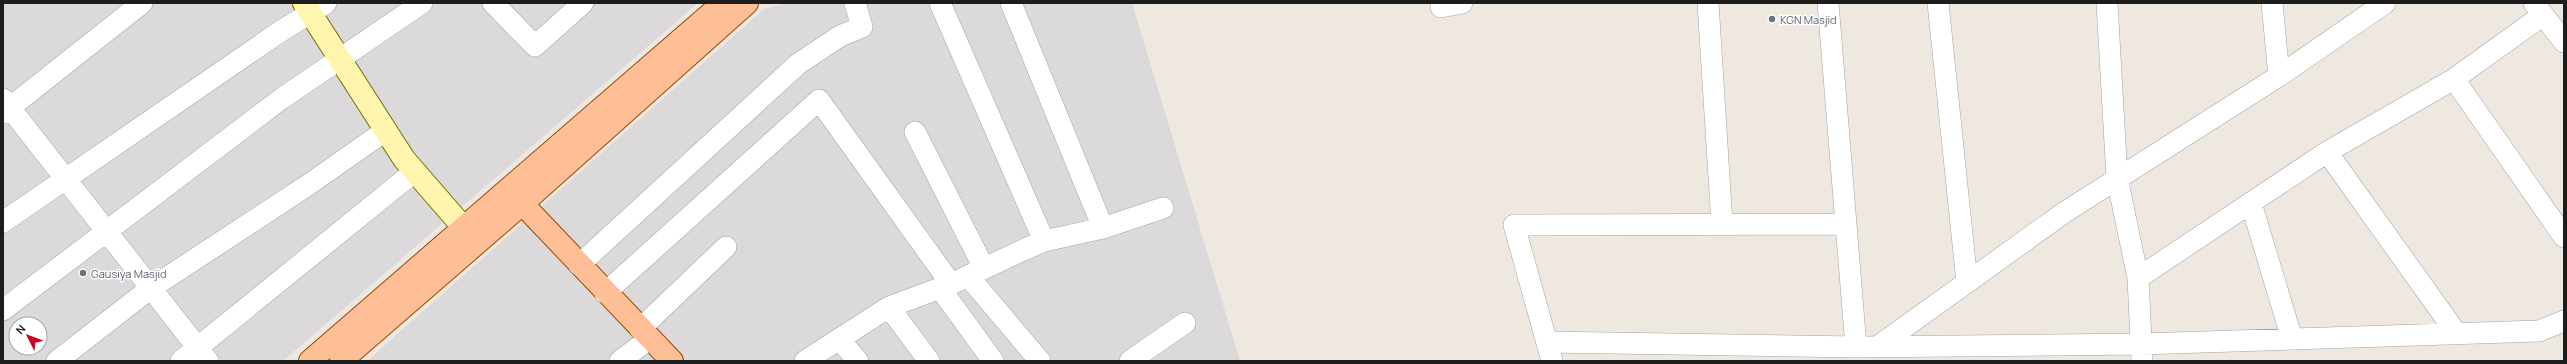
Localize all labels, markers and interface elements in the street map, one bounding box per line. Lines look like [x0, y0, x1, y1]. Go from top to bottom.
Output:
place label: KGN Masjid [1780, 12, 1837, 27]
marker: KGN Masjid [1767, 14, 1777, 24]
place label: Gausiya Masjid [91, 266, 167, 281]
marker: Gausiya Masjid [78, 268, 88, 278]
north arrow [8, 316, 48, 356]
text: N [12, 321, 28, 337]

